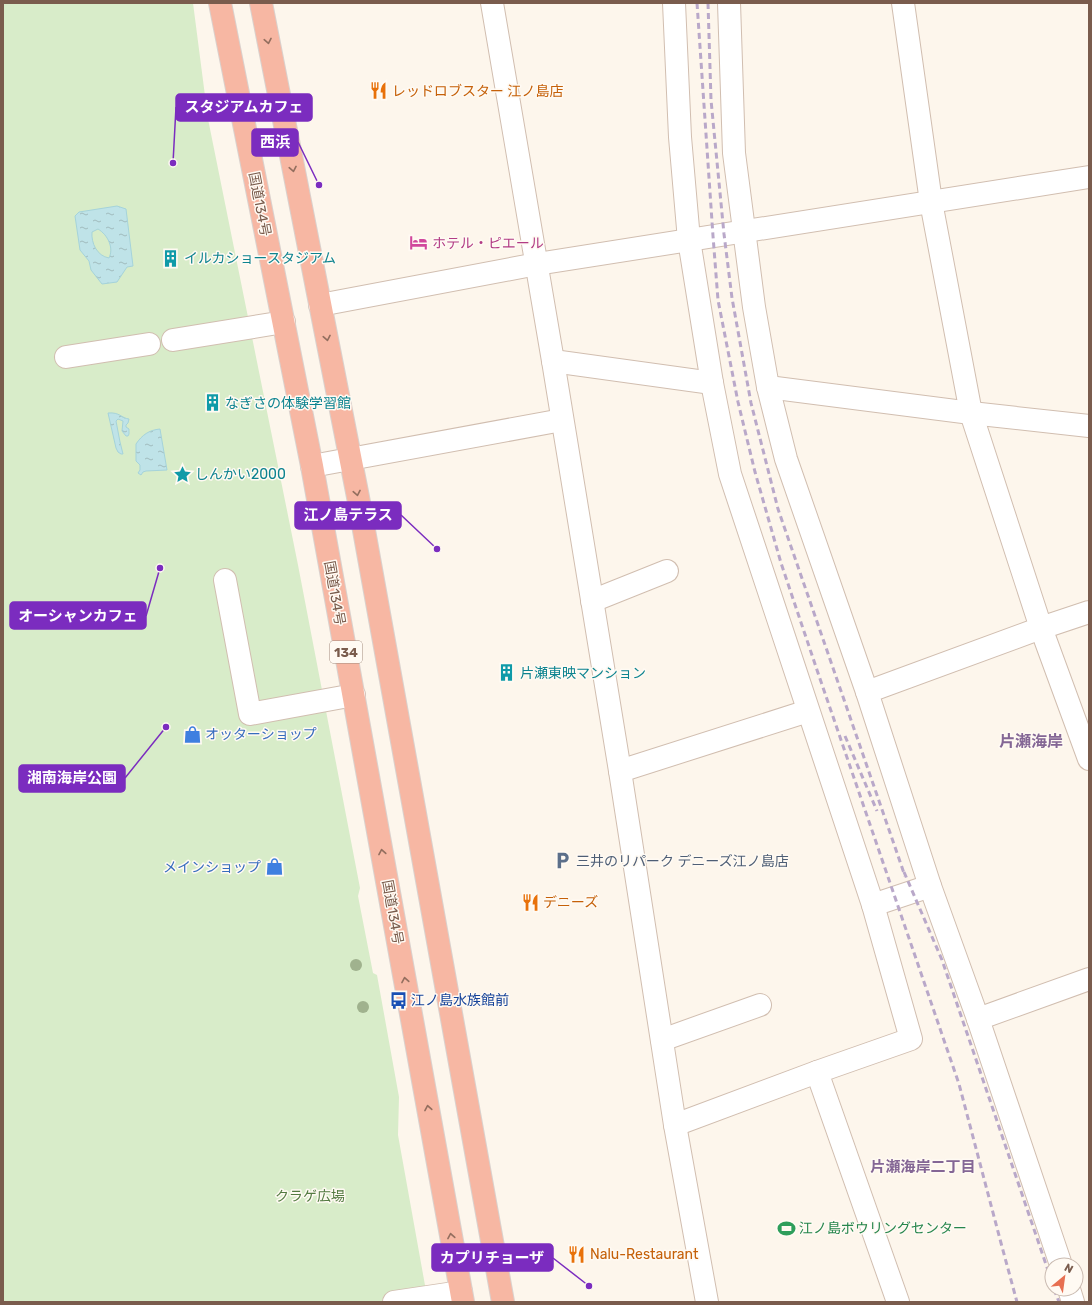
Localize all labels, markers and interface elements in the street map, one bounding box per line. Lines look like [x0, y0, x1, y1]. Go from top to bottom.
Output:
one-way arrow [264, 38, 272, 44]
restaurant icon: レッドロブスター 江ノ島店 [369, 81, 389, 101]
place label: レッドロブスター 江ノ島店 [392, 83, 563, 100]
callout: スタジアムカフェ [176, 94, 312, 121]
text: スタジアムカフェ [185, 98, 303, 116]
callout: 西浜 [252, 129, 298, 156]
text: 西浜 [260, 133, 291, 151]
one-way arrow [289, 166, 297, 172]
street label: 国道134号 [245, 171, 274, 238]
hotel icon: ホテル・ピエール [409, 233, 429, 253]
place label: ホテル・ピエール [432, 235, 544, 252]
building icon: イルカショースタジアム [161, 248, 181, 268]
place label: イルカショースタジアム [184, 250, 336, 267]
one-way arrow [322, 334, 330, 341]
building icon: なぎさの体験学習館 [202, 393, 222, 413]
place label: なぎさの体験学習館 [225, 395, 351, 412]
place icon: しんかい2000 [172, 464, 192, 484]
place label: しんかい2000 [195, 466, 286, 483]
one-way arrow [352, 490, 361, 496]
callout: 江ノ島テラス [295, 502, 401, 529]
text: 江ノ島テラス [303, 506, 393, 524]
street label: 国道134号 [320, 560, 349, 627]
callout: オーシャンカフェ [10, 602, 146, 629]
text: オーシャンカフェ [18, 607, 138, 625]
road number: 134 [330, 641, 362, 663]
building icon: 片瀬東映マンション [497, 663, 517, 683]
place label: 片瀬東映マンション [520, 665, 646, 682]
shop icon: オッターショップ [182, 724, 202, 744]
place label: オッターショップ [205, 726, 317, 743]
district label: 片瀬海岸 [999, 732, 1063, 751]
callout: 湘南海岸公園 [19, 765, 125, 792]
text: 湘南海岸公園 [27, 769, 117, 787]
one-way arrow [378, 849, 387, 855]
parking icon: 三井のリパーク デニーズ江ノ島店 [553, 851, 573, 871]
place label: 三井のリパーク デニーズ江ノ島店 [576, 853, 789, 870]
shop icon: メインショップ [264, 857, 284, 877]
place label: メインショップ [163, 859, 261, 876]
street label: 国道134号 [378, 879, 407, 946]
restaurant icon: デニーズ [520, 892, 540, 912]
place label: デニーズ [543, 894, 598, 911]
one-way arrow [401, 977, 410, 983]
bus stop icon: 江ノ島水族館前 [388, 990, 408, 1010]
place label: 江ノ島水族館前 [411, 992, 509, 1009]
one-way arrow [424, 1105, 433, 1111]
district label: 片瀬海岸二丁目 [870, 1158, 976, 1176]
park label: クラゲ広場 [275, 1188, 345, 1205]
sports icon: 江ノ島ボウリングセンター [776, 1218, 796, 1238]
place label: 江ノ島ボウリングセンター [799, 1220, 967, 1237]
one-way arrow [447, 1233, 456, 1239]
callout: カプリチョーザ [432, 1244, 553, 1271]
restaurant icon: Nalu-Restaurant [567, 1244, 587, 1264]
place label: Nalu-Restaurant [590, 1246, 699, 1263]
text: カプリチョーザ [440, 1249, 544, 1267]
north arrow [1044, 1257, 1084, 1297]
text: N [1062, 1261, 1075, 1276]

